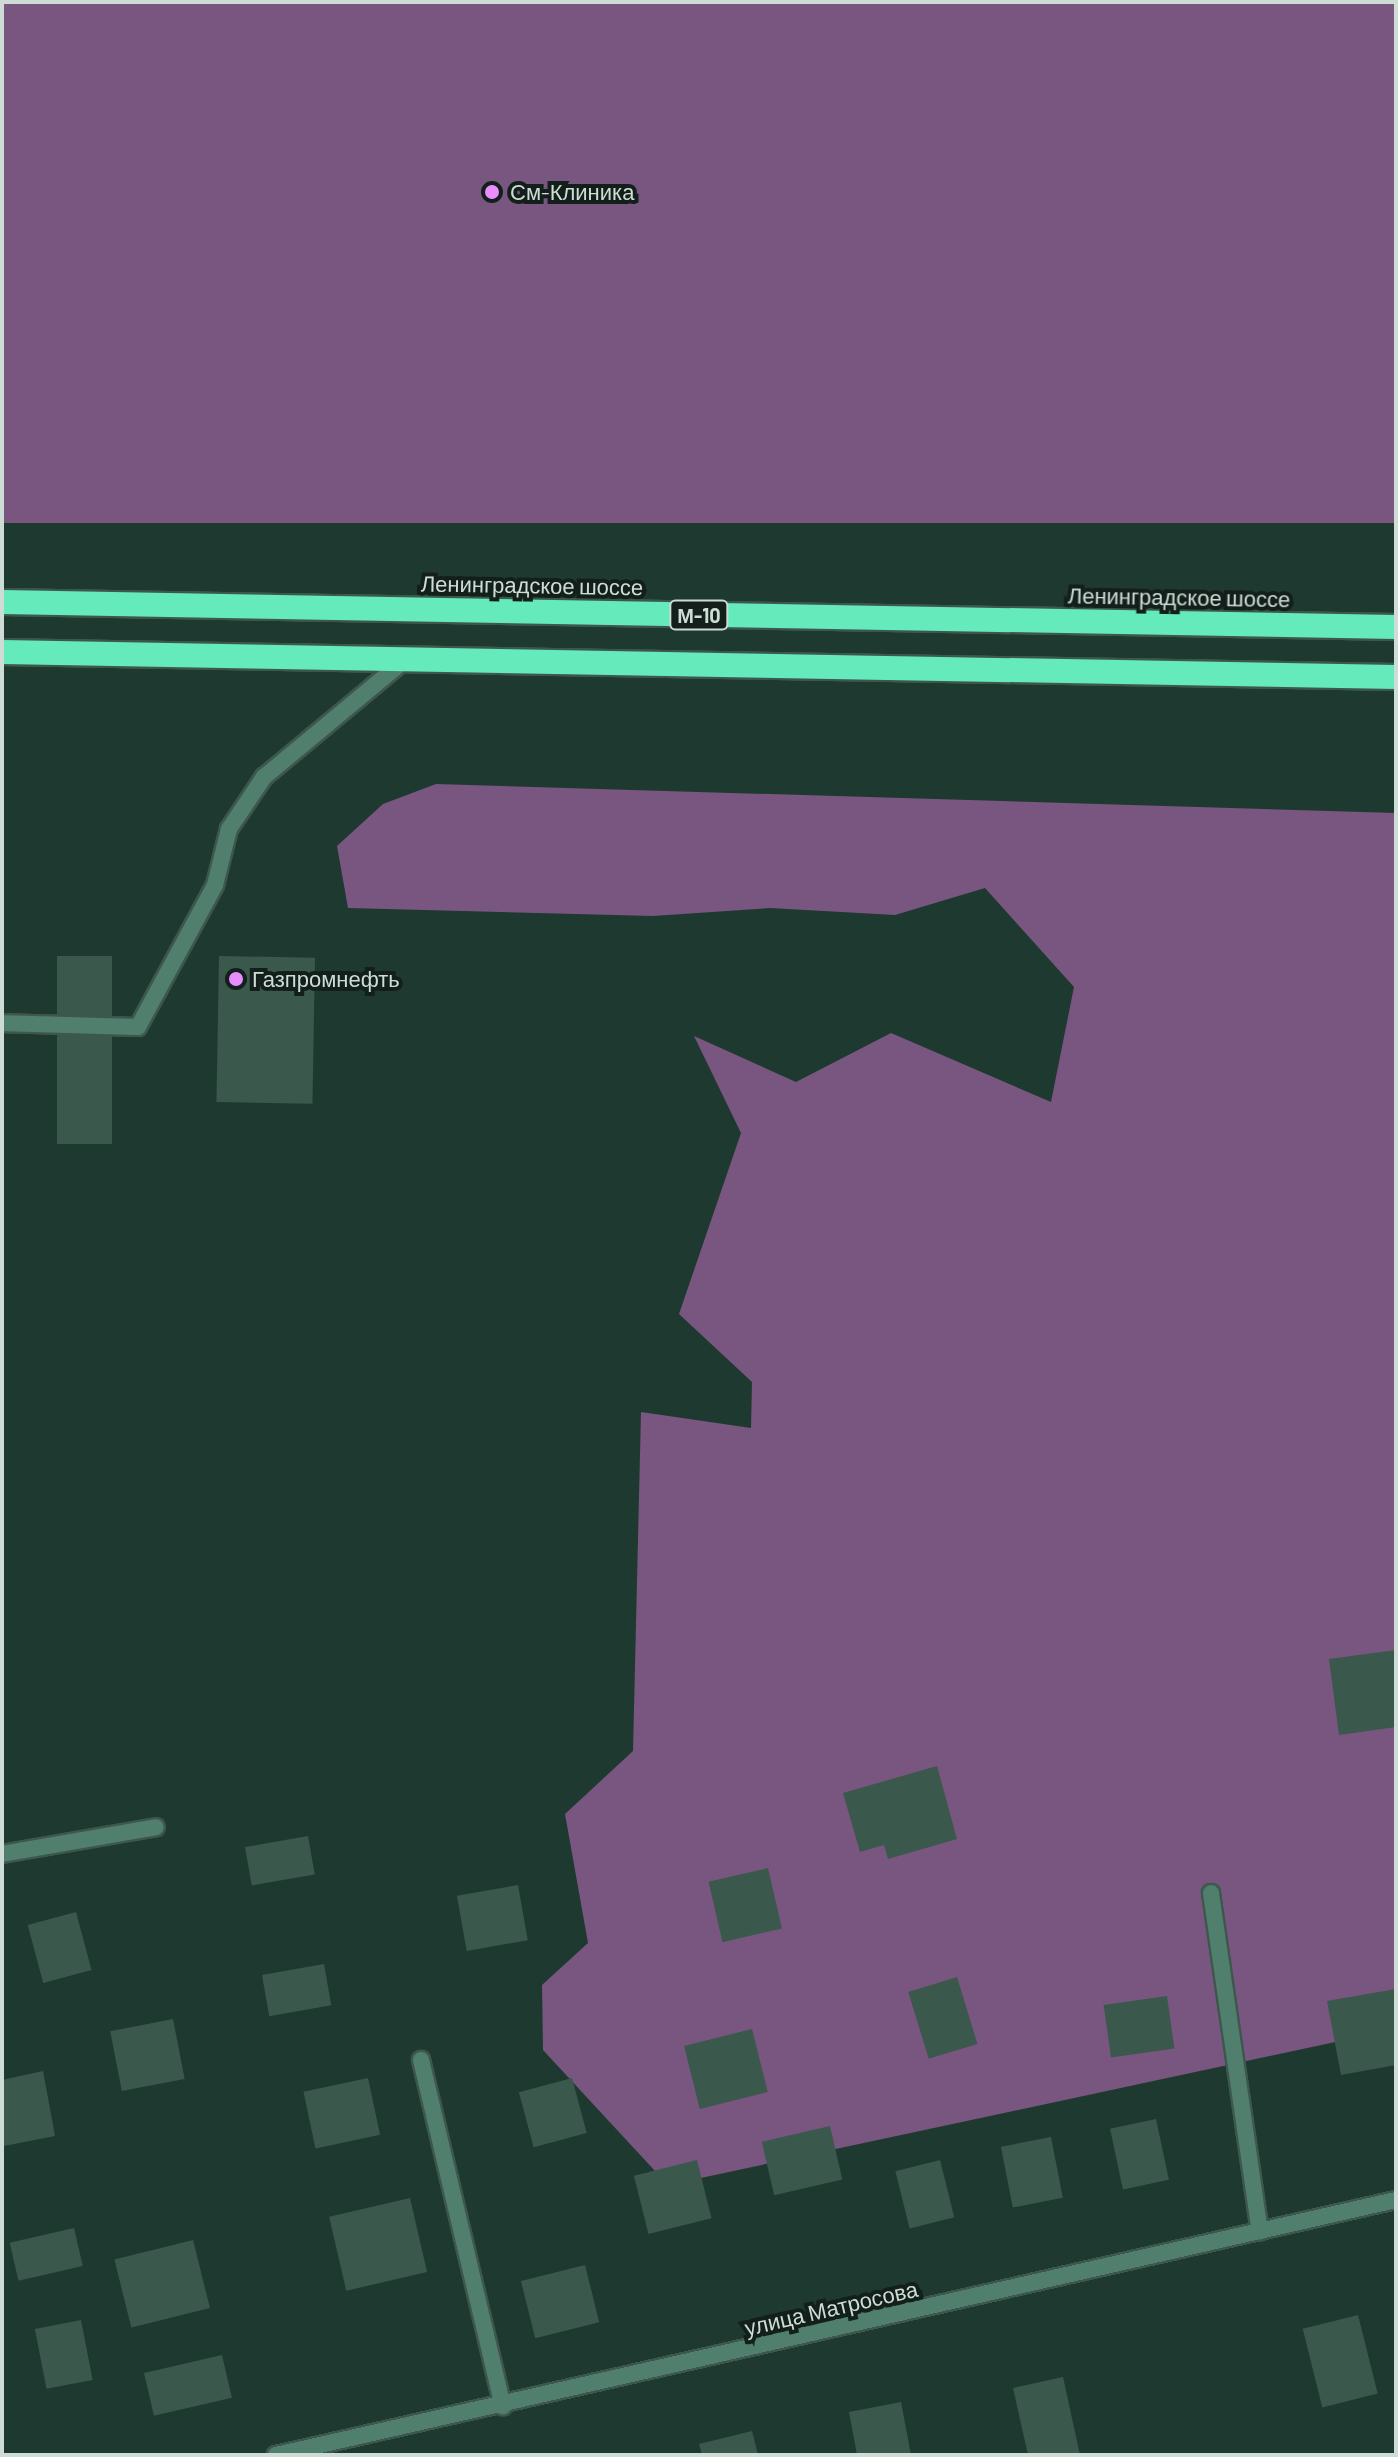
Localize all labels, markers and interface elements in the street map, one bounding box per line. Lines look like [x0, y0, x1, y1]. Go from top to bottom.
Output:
place label: См-Клиника [510, 179, 634, 205]
marker: См-Клиника [481, 181, 503, 203]
street label: Ленинградское шоссе [421, 570, 643, 600]
street label: Ленинградское шоссе [1068, 582, 1290, 612]
road number: М-10 [669, 599, 729, 631]
place label: Газпромнефть [252, 966, 400, 992]
marker: Газпромнефть [227, 970, 245, 988]
street label: улица Матросова [742, 2275, 920, 2341]

